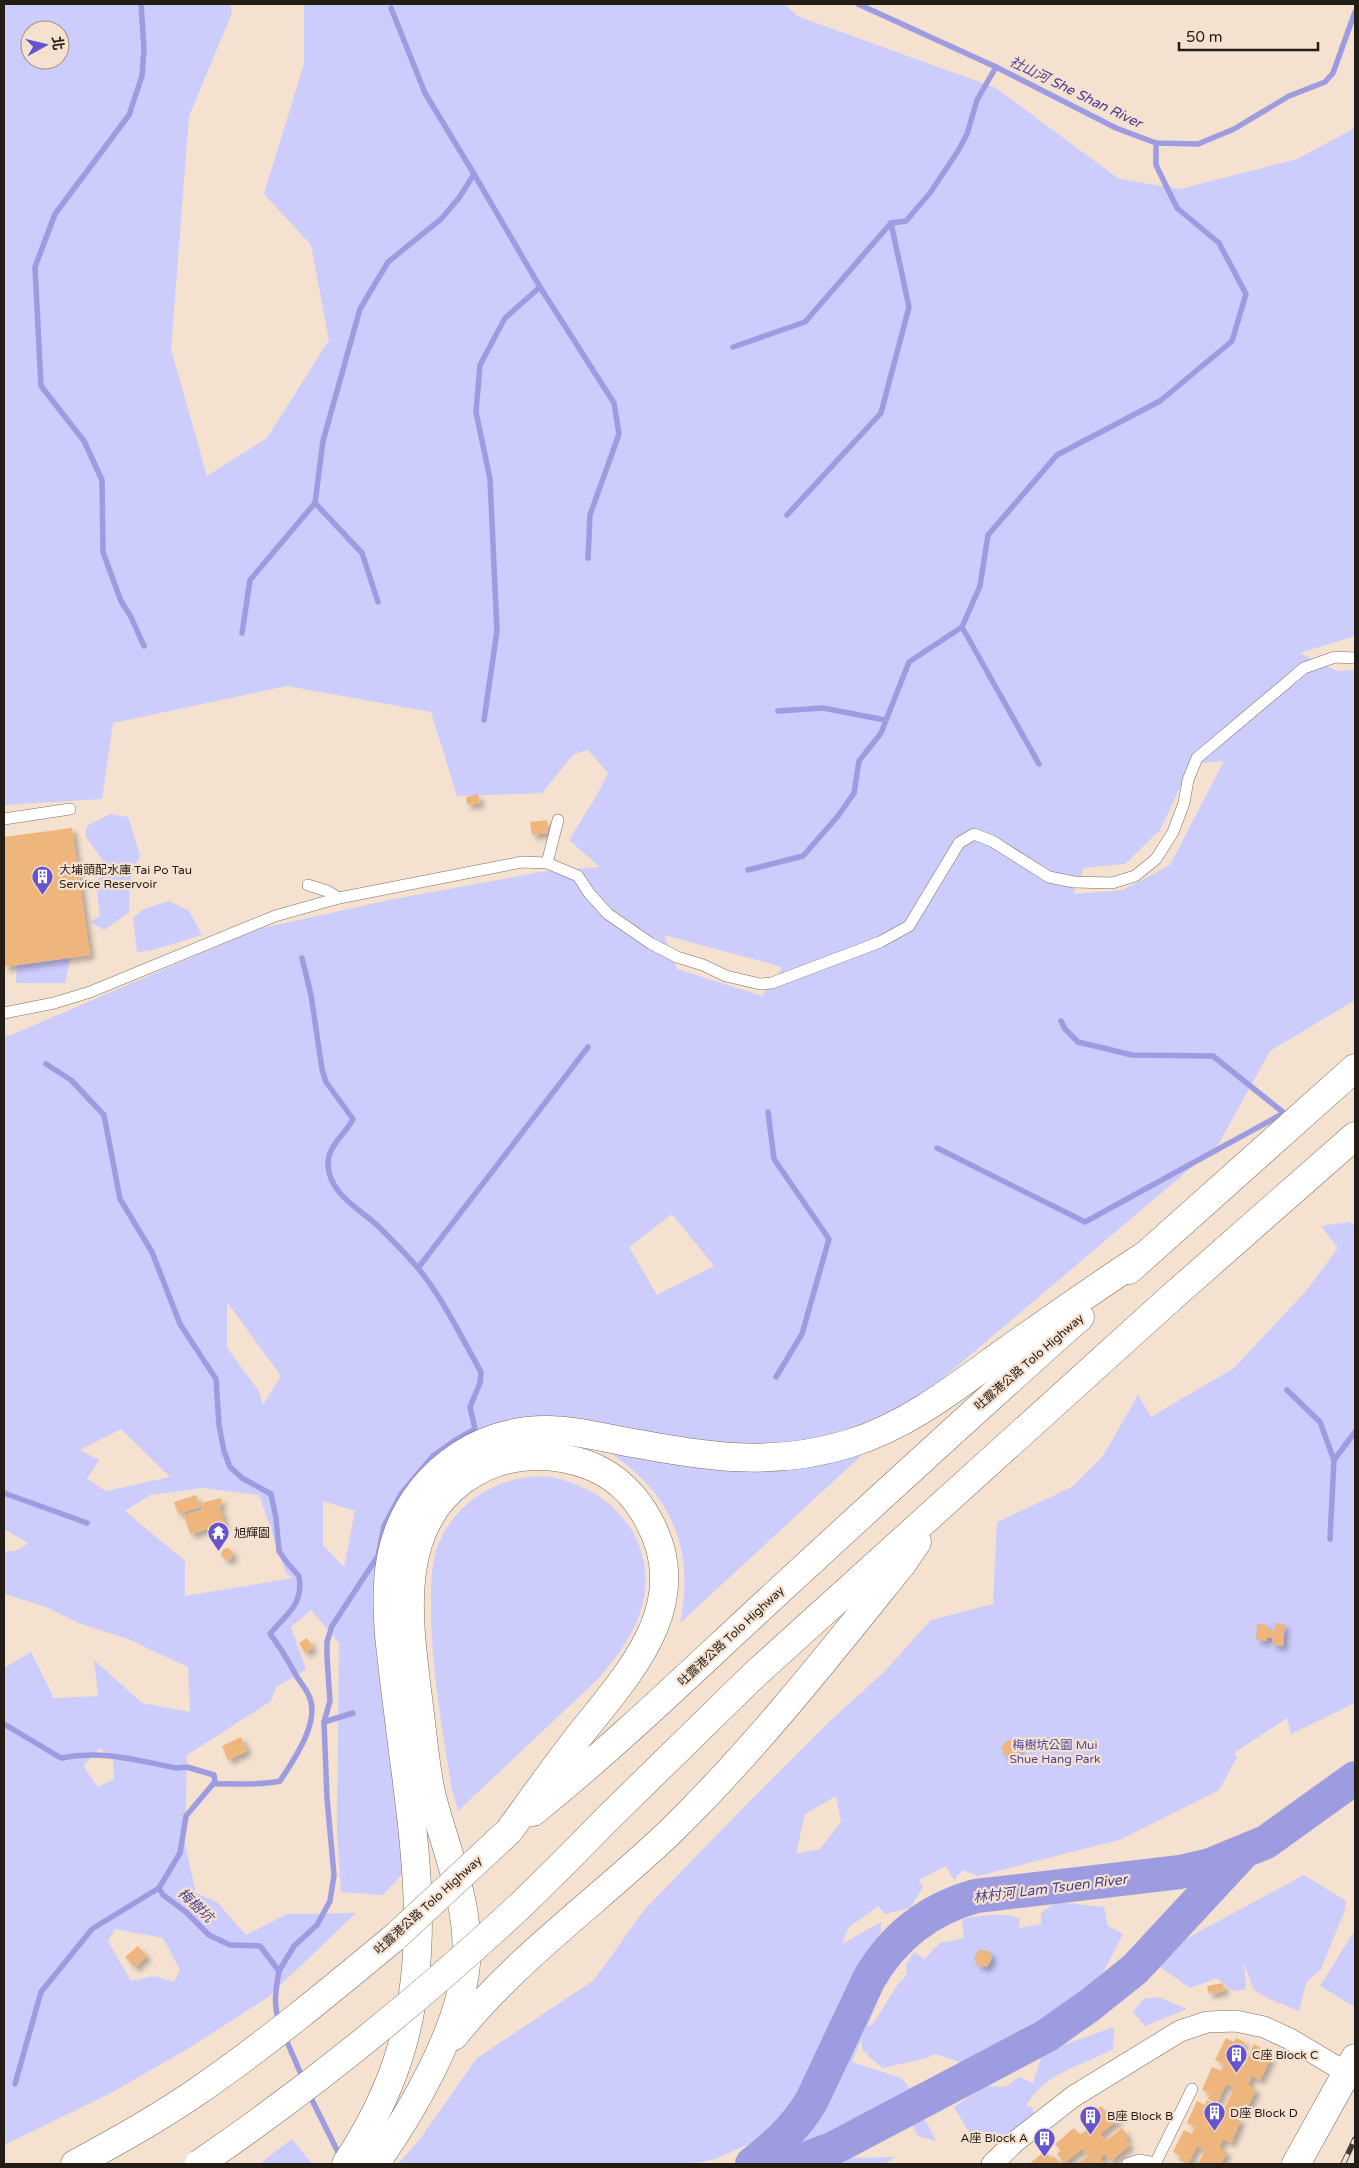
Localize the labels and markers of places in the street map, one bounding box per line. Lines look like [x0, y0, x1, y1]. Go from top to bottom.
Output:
place label: 大埔頭配水庫 Tai Po Tau Service Reservoir [59, 863, 192, 891]
building icon: 大埔頭配水庫 Tai Po Tau Service Reservoir [31, 865, 55, 896]
temple icon: 旭輝園 [206, 1521, 230, 1552]
place label: 旭輝園 [234, 1526, 270, 1540]
building icon: C座 Block C [1224, 2043, 1248, 2074]
place label: C座 Block C [1252, 2048, 1318, 2062]
building icon: D座 Block D [1202, 2101, 1226, 2132]
building icon: B座 Block B [1079, 2104, 1103, 2135]
place label: D座 Block D [1230, 2106, 1298, 2120]
place label: B座 Block B [1107, 2109, 1173, 2123]
building icon: A座 Block A [1032, 2126, 1056, 2157]
place label: A座 Block A [960, 2131, 1028, 2145]

